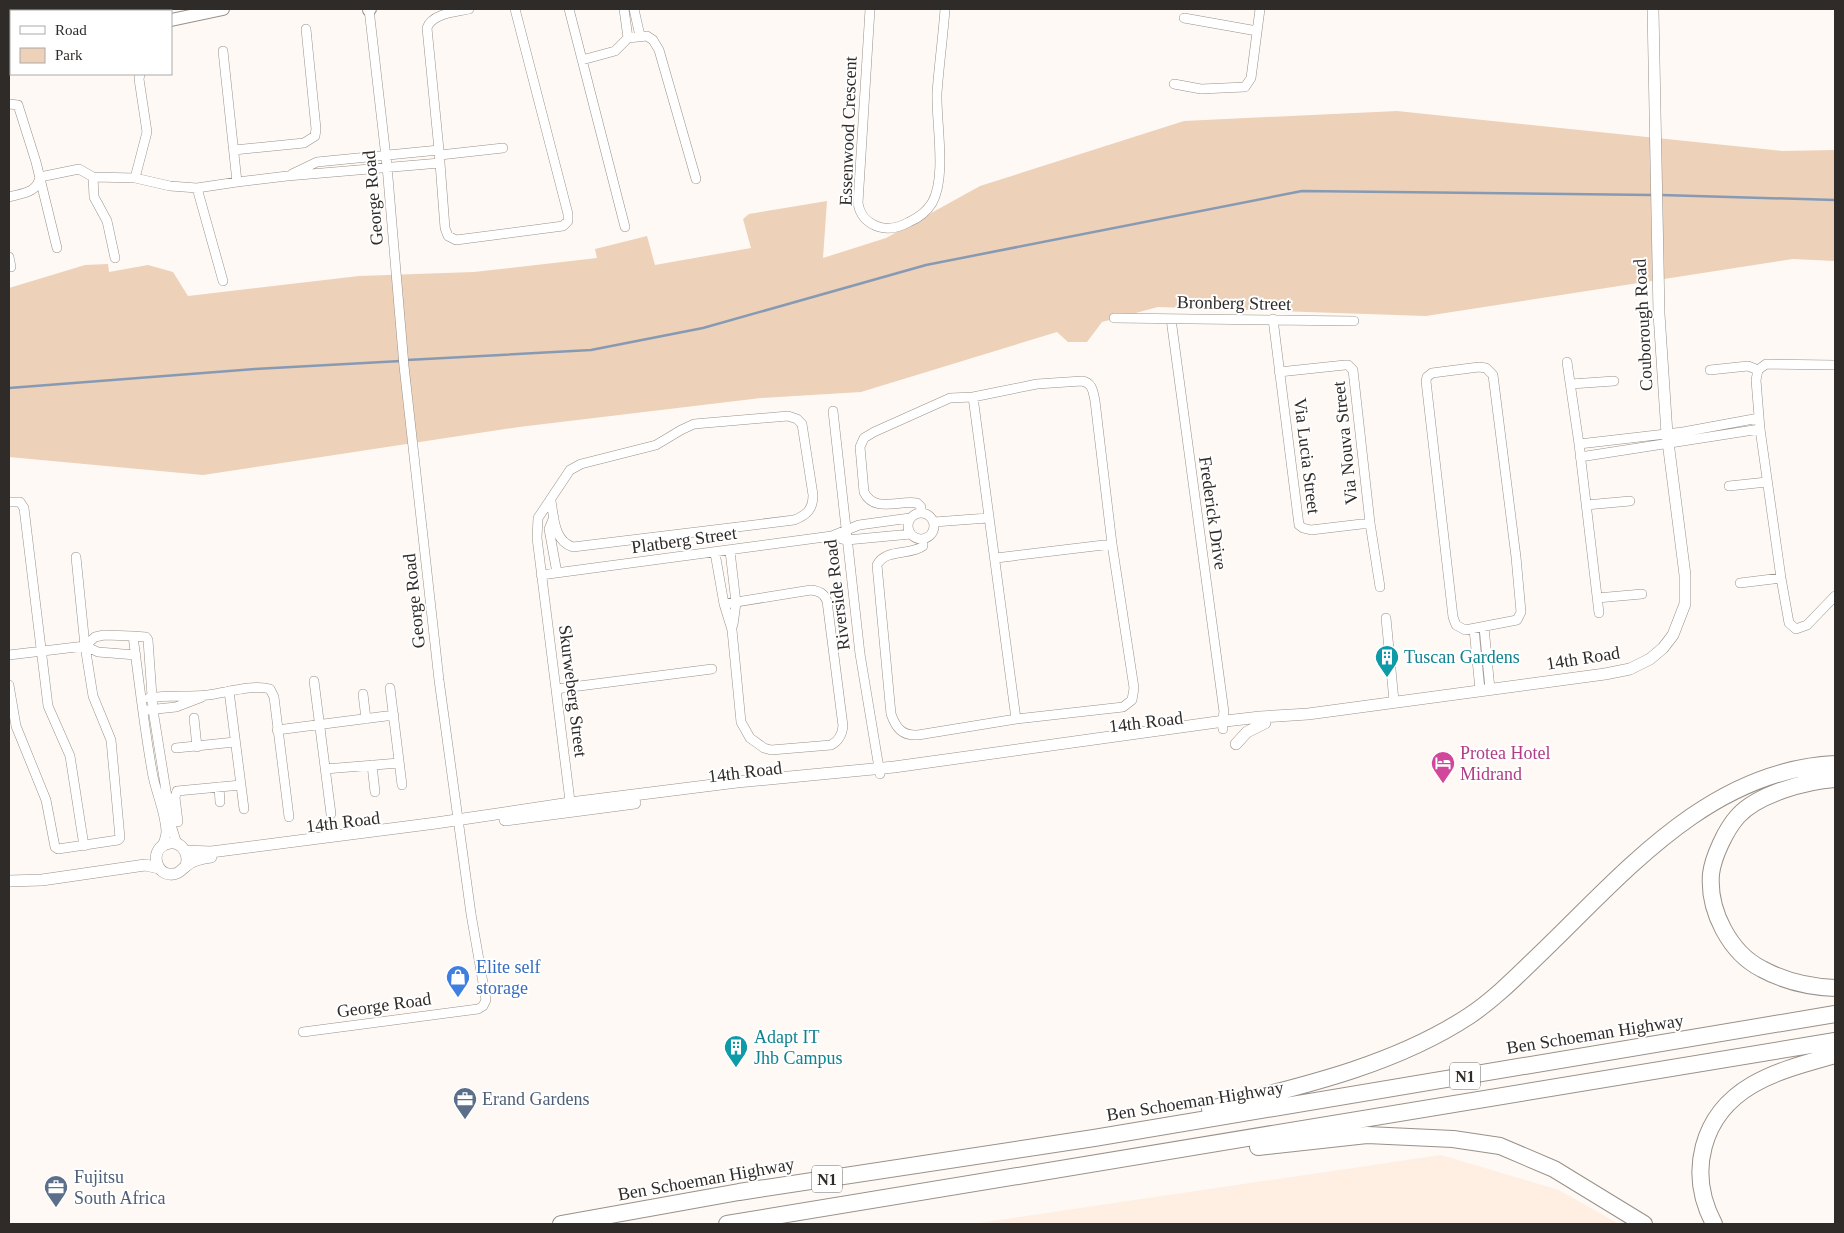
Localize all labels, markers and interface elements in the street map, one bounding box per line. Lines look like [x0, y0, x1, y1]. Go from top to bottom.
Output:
legend [10, 10, 172, 75]
text: Road [55, 22, 87, 38]
text: Park [55, 47, 83, 63]
street label: Essenwood Crescent [835, 56, 861, 206]
street label: George Road [359, 150, 387, 246]
street label: Couborough Road [1630, 258, 1656, 392]
street label: Bronberg Street [1177, 292, 1291, 314]
street label: Via Nouva Street [1329, 380, 1361, 506]
street label: Via Lucia Street [1290, 397, 1324, 515]
street label: Frederick Drive [1195, 455, 1231, 571]
street label: Platberg Street [630, 523, 738, 557]
street label: Riverside Road [820, 538, 854, 652]
street label: George Road [399, 553, 429, 649]
street label: Skurweberg Street [555, 624, 591, 758]
street label: 14th Road [1545, 642, 1621, 674]
building icon: Tuscan Gardens [1374, 644, 1400, 678]
place label: Tuscan Gardens [1404, 647, 1520, 667]
street label: 14th Road [1108, 708, 1184, 736]
place label: Protea Hotel Midrand [1460, 743, 1550, 784]
hotel icon: Protea Hotel Midrand [1430, 750, 1456, 784]
street label: 14th Road [707, 758, 783, 786]
street label: 14th Road [305, 808, 381, 836]
place label: Elite self storage [476, 957, 540, 998]
shop icon: Elite self storage [445, 964, 471, 998]
street label: George Road [335, 988, 433, 1022]
street label: Ben Schoeman Highway [1505, 1010, 1685, 1058]
place label: Adapt IT Jhb Campus [754, 1027, 843, 1068]
building icon: Adapt IT Jhb Campus [723, 1034, 749, 1068]
road number: N1 [1450, 1062, 1480, 1090]
street label: Ben Schoeman Highway [1105, 1077, 1285, 1125]
office icon: Erand Gardens [452, 1086, 478, 1120]
place label: Erand Gardens [482, 1089, 589, 1109]
street label: Ben Schoeman Highway [616, 1154, 796, 1204]
road number: N1 [812, 1166, 842, 1192]
place label: Fujitsu South Africa [74, 1167, 166, 1208]
office icon: Fujitsu South Africa [43, 1174, 69, 1208]

